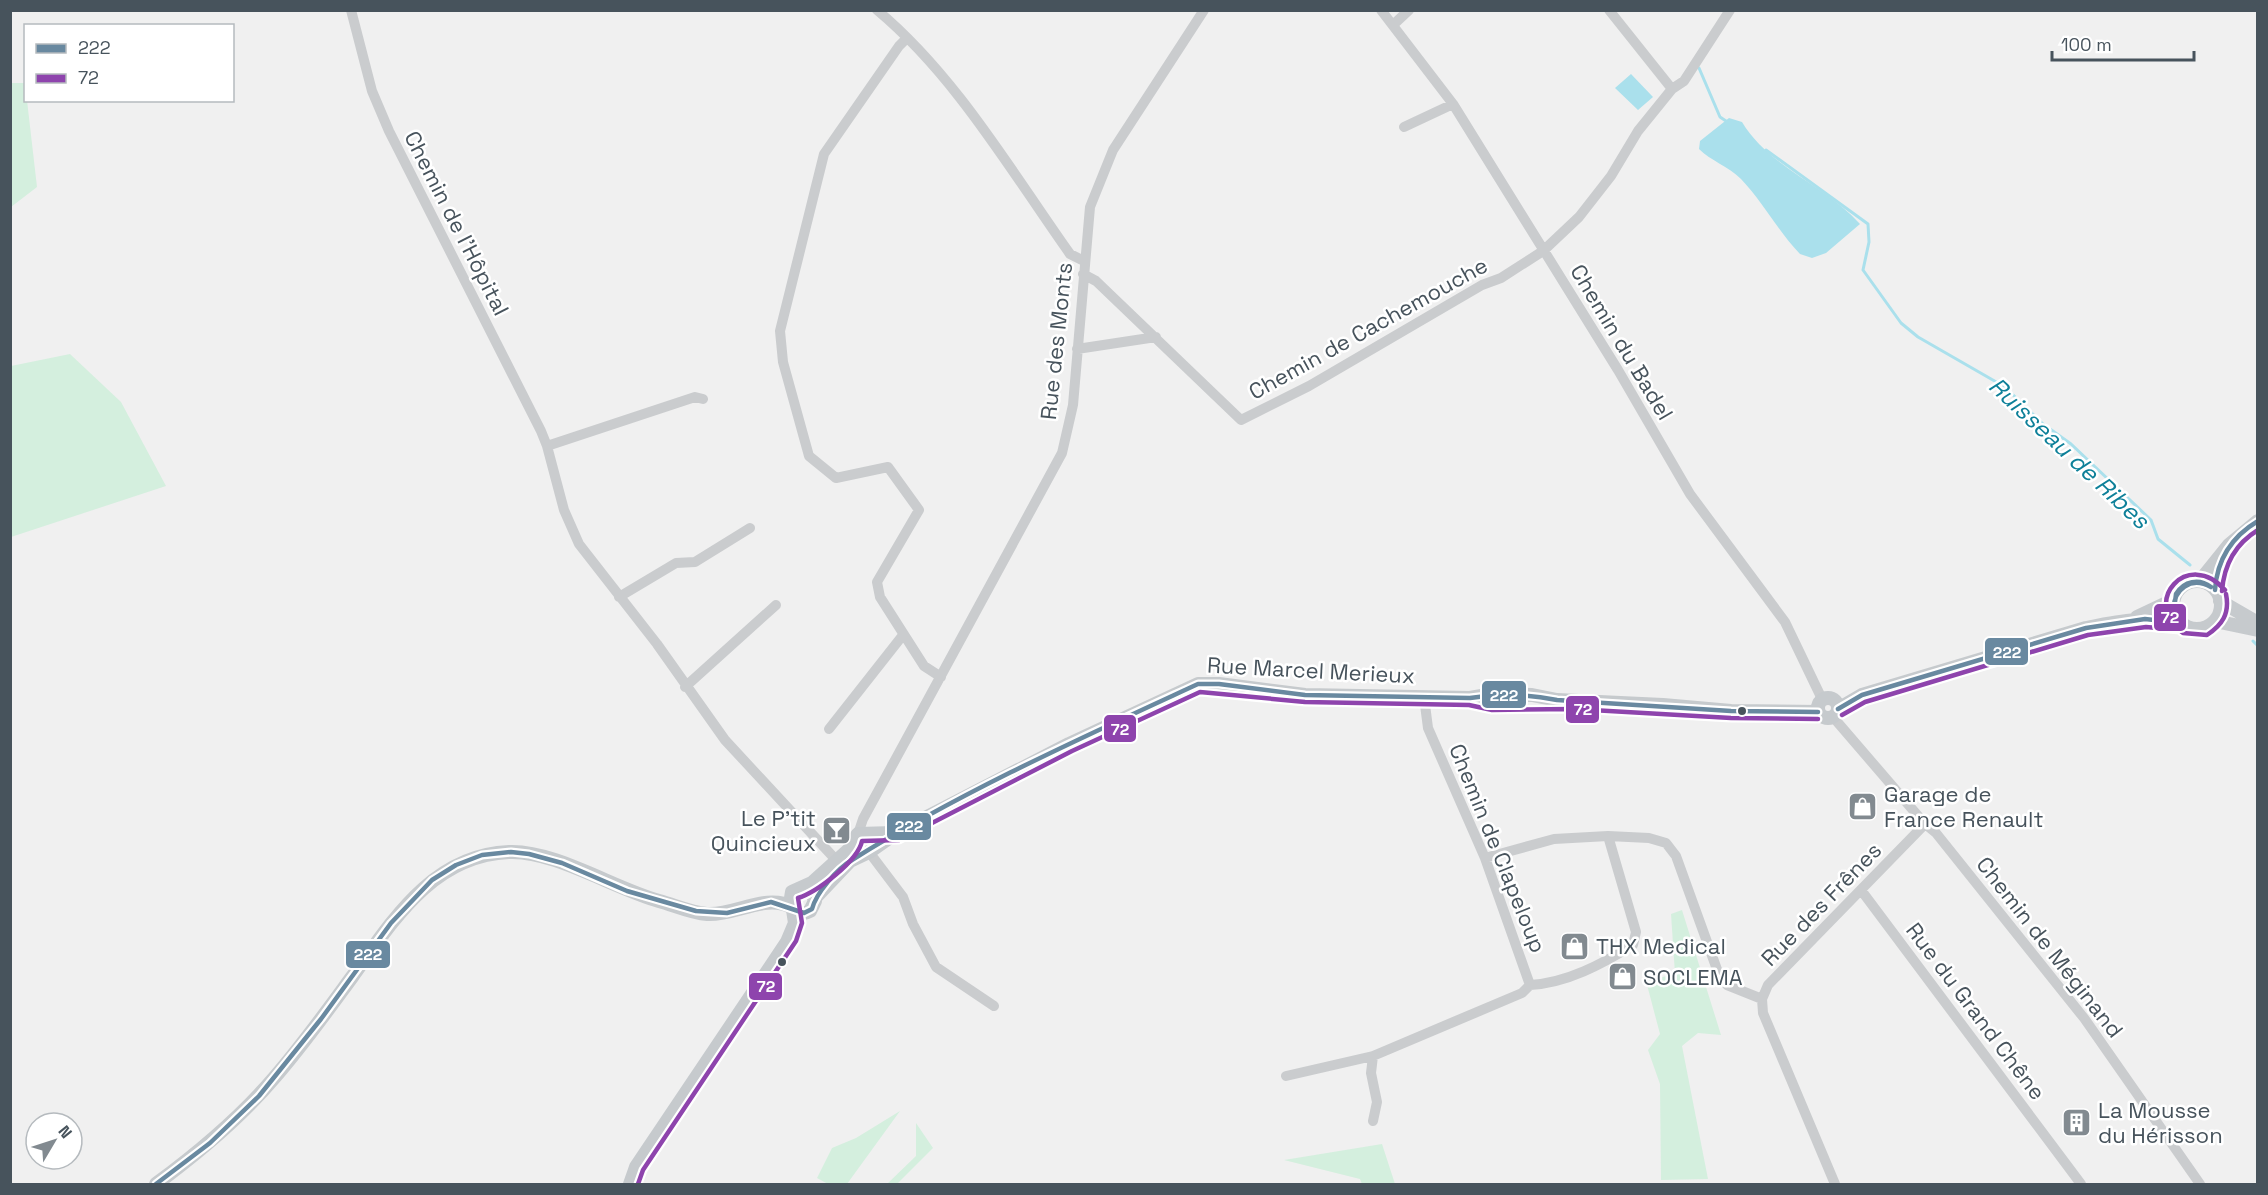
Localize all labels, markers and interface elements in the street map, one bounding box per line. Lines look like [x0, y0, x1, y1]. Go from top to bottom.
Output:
legend [24, 24, 234, 102]
scale bar [2052, 24, 2194, 62]
text: 100 m [2061, 33, 2112, 56]
text: 222 [78, 36, 111, 59]
text: 72 [78, 66, 99, 89]
street label: Chemin de l'Hôpital [398, 126, 516, 320]
street label: Chemin de Cachemouche [1244, 251, 1492, 405]
street label: Chemin du Badel [1564, 259, 1680, 425]
street label: Rue des Monts [1034, 261, 1078, 421]
water label: Ruisseau de Ribes [1982, 370, 2157, 536]
line badge: 72 [2153, 603, 2187, 632]
text: 72 [2161, 607, 2179, 628]
line badge: 222 [1984, 637, 2029, 666]
text: 222 [1993, 642, 2021, 663]
street label: Rue Marcel Merieux [1206, 651, 1416, 689]
line badge: 222 [1481, 680, 1527, 709]
text: 222 [1490, 685, 1518, 706]
line badge: 72 [1565, 695, 1600, 724]
text: 72 [1574, 699, 1592, 720]
unlabelled marker [1736, 705, 1748, 717]
line badge: 72 [1103, 714, 1137, 743]
text: 72 [1111, 719, 1129, 740]
street label: Chemin de Clapeloup [1443, 739, 1553, 957]
place label: Garage de France Renault [1884, 780, 2044, 833]
shop icon: Garage de France Renault [1847, 791, 1879, 823]
place label: Le P'tit Quincieux [711, 804, 816, 857]
line badge: 222 [886, 812, 932, 841]
bar icon: Le P'tit Quincieux [821, 815, 853, 847]
text: 222 [895, 816, 923, 837]
street label: Rue des Frênes [1755, 836, 1887, 972]
street label: Chemin de Méginand [1971, 851, 2129, 1043]
street label: Rue du Grand Chêne [1900, 917, 2052, 1105]
shop icon: THX Medical [1559, 930, 1591, 962]
place label: THX Medical [1596, 932, 1726, 960]
line badge: 222 [345, 940, 391, 969]
text: 222 [354, 944, 382, 965]
unlabelled marker [776, 956, 788, 968]
shop icon: SOCLEMA [1606, 961, 1638, 993]
place label: SOCLEMA [1643, 963, 1743, 991]
line badge: 72 [748, 972, 783, 1001]
text: 72 [757, 976, 775, 997]
place label: La Mousse du Hérisson [2098, 1096, 2223, 1149]
building icon: La Mousse du Hérisson [2061, 1107, 2093, 1139]
north arrow [24, 1111, 84, 1171]
text: N [54, 1121, 77, 1143]

